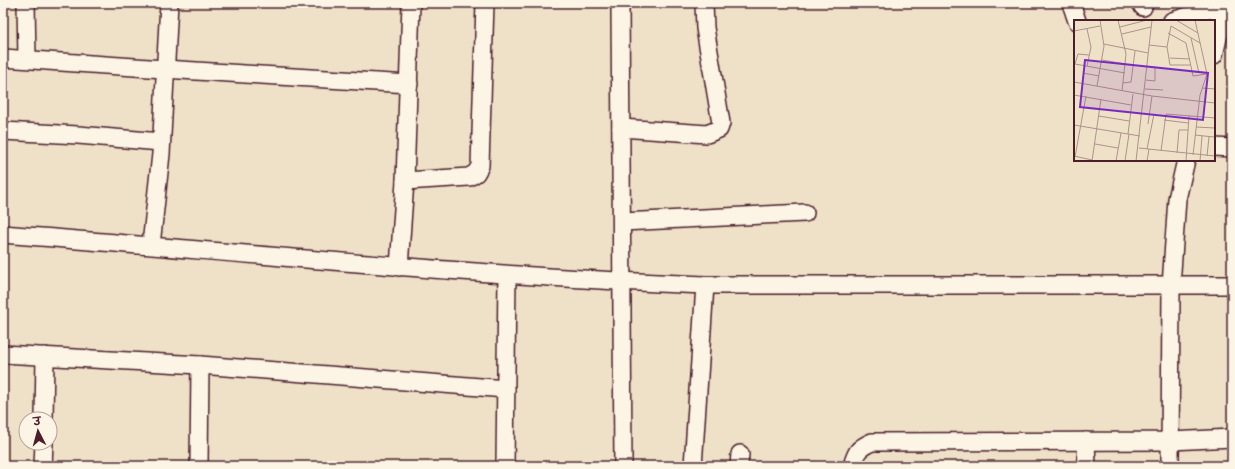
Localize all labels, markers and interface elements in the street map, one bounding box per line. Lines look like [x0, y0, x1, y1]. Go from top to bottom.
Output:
inset map [1074, 20, 1215, 161]
north arrow [18, 411, 58, 451]
text: उ [32, 415, 43, 429]

